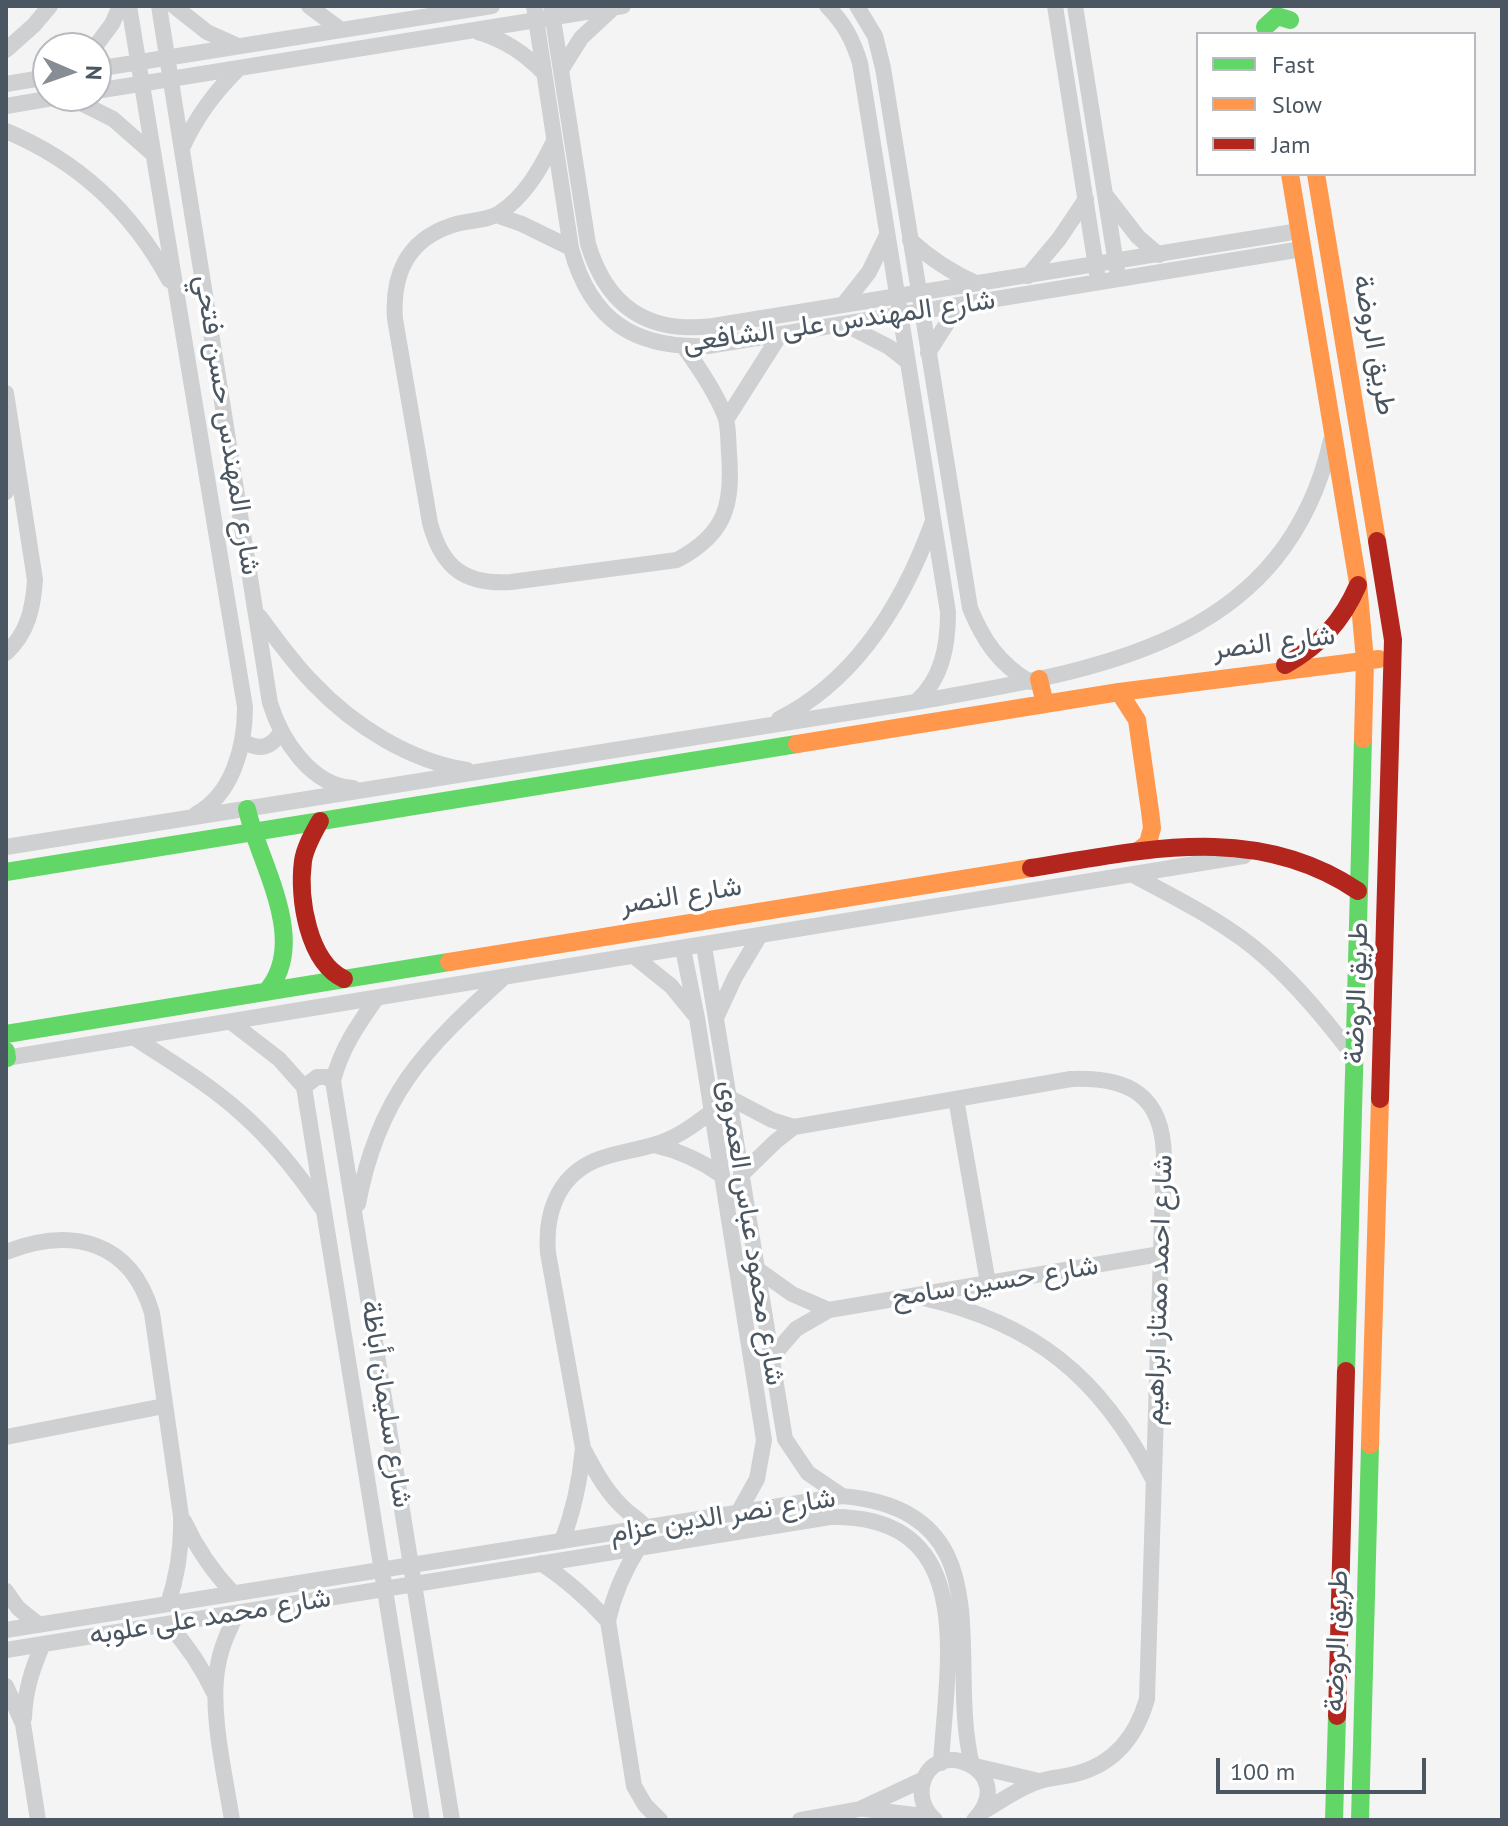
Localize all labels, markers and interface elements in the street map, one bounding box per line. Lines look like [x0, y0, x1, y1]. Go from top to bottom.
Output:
north arrow [32, 32, 112, 112]
legend [1196, 32, 1476, 176]
text: Fast [1272, 49, 1315, 80]
text: N [80, 65, 108, 80]
text: Slow [1272, 89, 1322, 120]
text: Jam [1272, 129, 1310, 160]
street label: طريق الروضة [1345, 272, 1403, 418]
street label: شارع المهندس حسن فتحي [187, 273, 267, 577]
street label: شارع المهندس على الشافعى [681, 283, 997, 361]
street label: شارع النصر [1211, 619, 1337, 667]
street label: شارع النصر [618, 870, 744, 922]
street label: طريق الروضة [1338, 921, 1376, 1065]
street label: شارع محمود عباس العمروى [710, 1078, 792, 1388]
street label: شارع احمد ممتاز ابراهيم [1137, 1154, 1181, 1426]
street label: شارع حسين سامح [889, 1249, 1101, 1315]
street label: شارع سليمان أباظة [353, 1298, 419, 1510]
street label: شارع نصر الدين عزام [608, 1482, 838, 1550]
street label: طريق الروضة [1318, 1569, 1356, 1713]
street label: شارع محمد على علوبه [87, 1581, 333, 1653]
scale bar [1220, 1742, 1430, 1792]
text: 100 m [1230, 1756, 1295, 1787]

